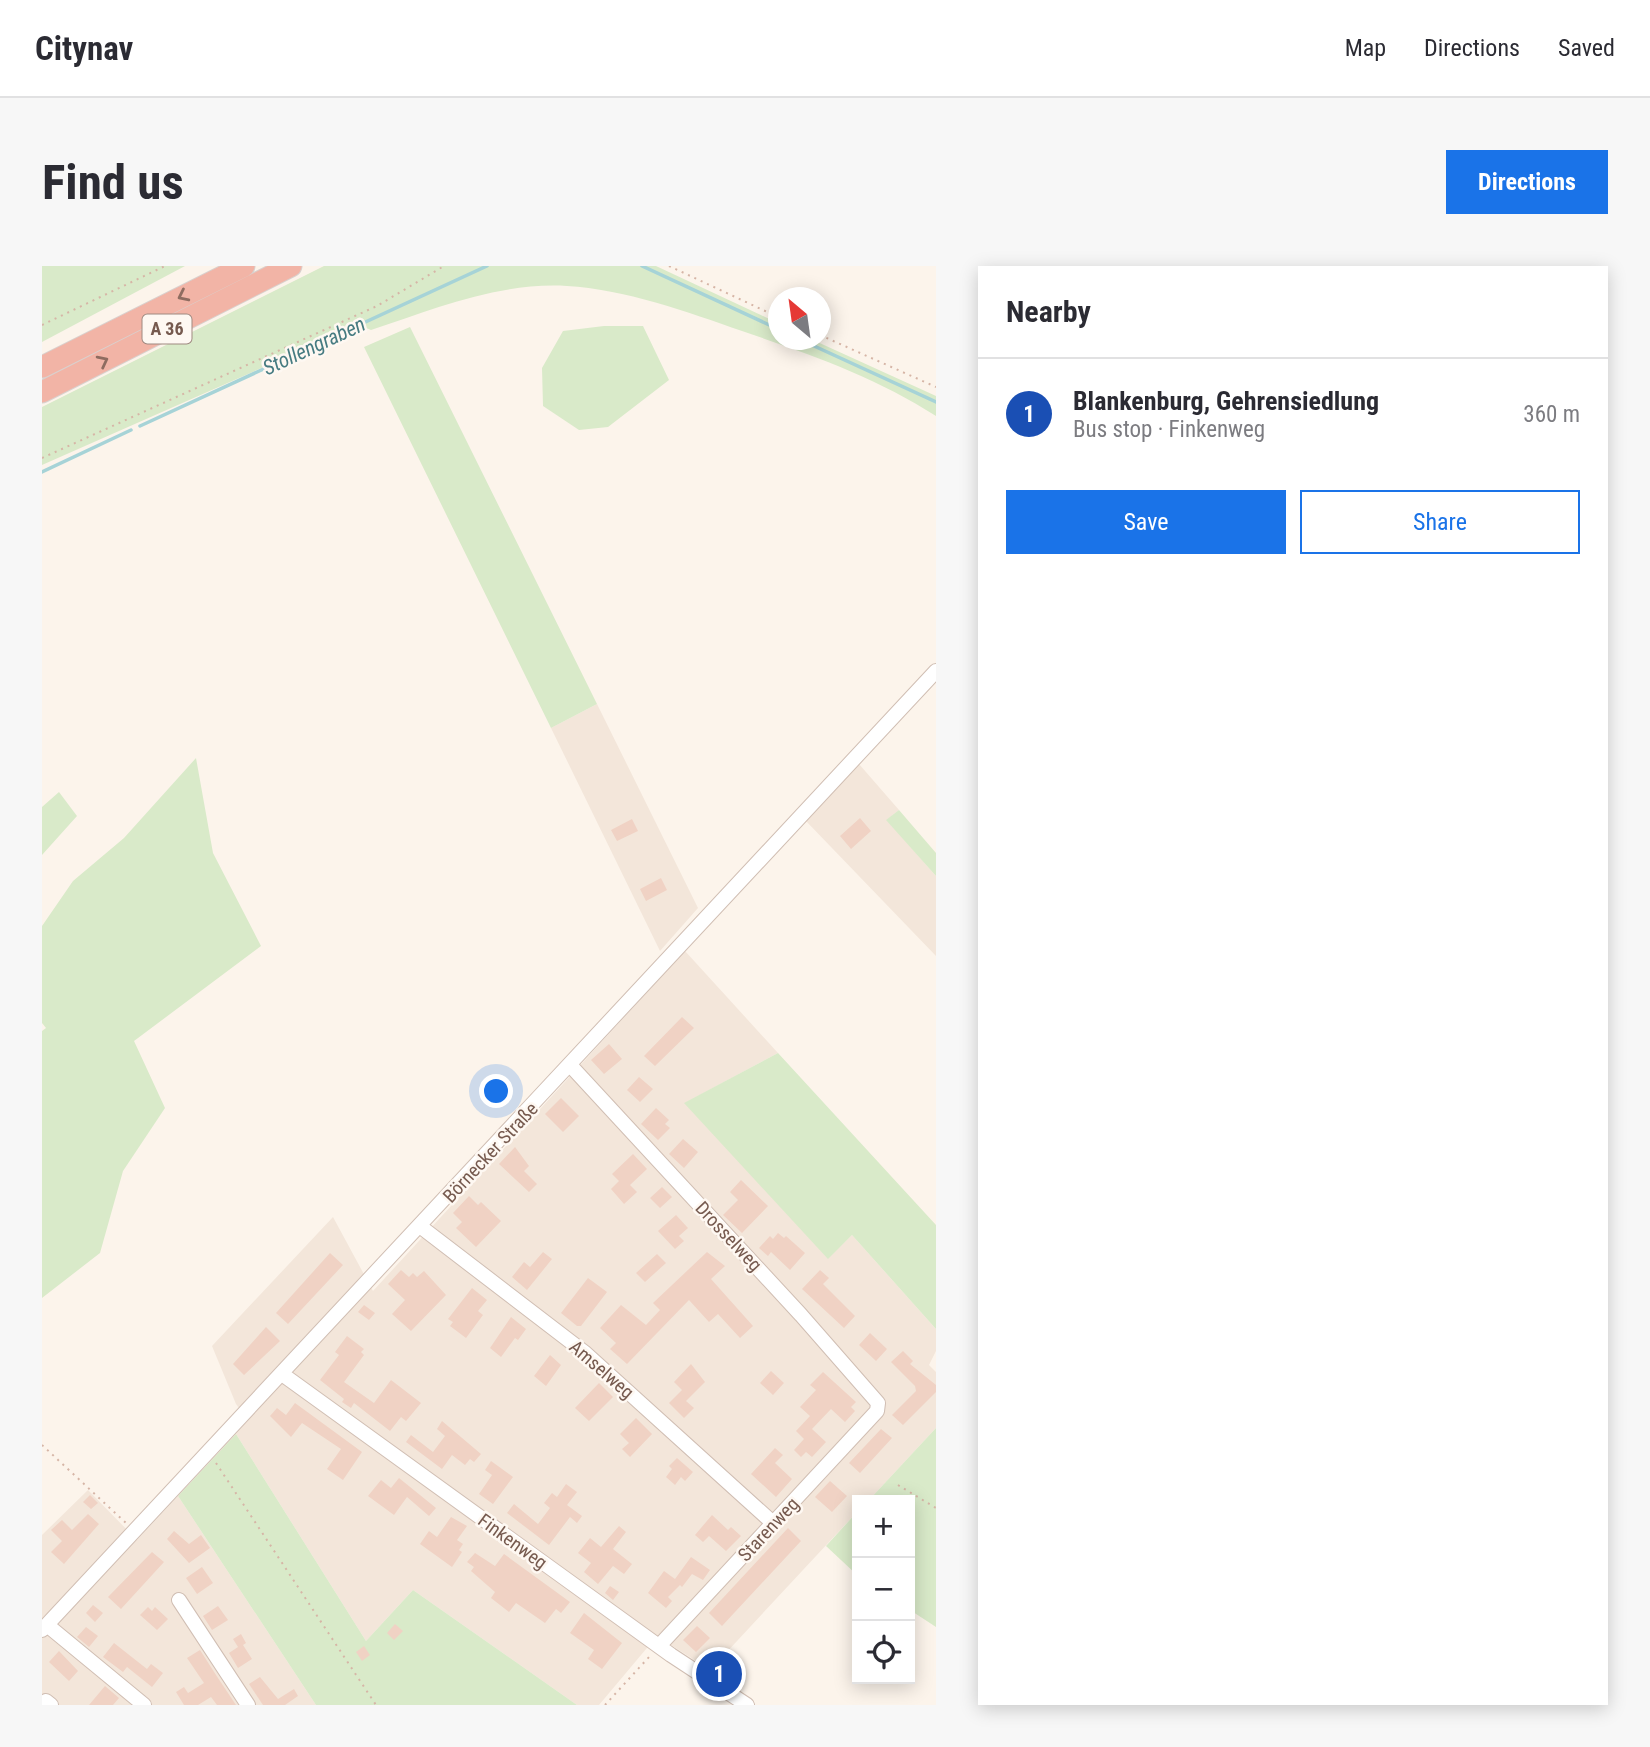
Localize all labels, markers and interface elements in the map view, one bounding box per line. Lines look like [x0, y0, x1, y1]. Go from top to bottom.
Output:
text: Citynav [35, 29, 133, 68]
text: Map [1345, 34, 1386, 62]
text: Directions [1424, 34, 1520, 62]
text: Saved [1558, 34, 1615, 62]
button: Directions [1446, 150, 1608, 214]
text: Find us [42, 154, 184, 211]
north arrow [768, 287, 831, 350]
one-way arrow [178, 288, 190, 302]
text: Nearby [1006, 294, 1091, 329]
water label: Stollengraben [259, 312, 369, 380]
road number: A 36 [142, 314, 192, 344]
one-way arrow [96, 355, 108, 369]
text: Blankenburg, Gehrensiedlung [1073, 386, 1379, 416]
text: 1 [1023, 401, 1035, 428]
text: 360 m [1523, 401, 1580, 428]
text: Bus stop · Finkenweg [1073, 416, 1265, 443]
button: Save [1006, 490, 1286, 554]
button: Share [1300, 490, 1580, 554]
your location [479, 1074, 513, 1108]
street label: Börnecker Straße [438, 1097, 543, 1207]
street label: Drosselweg [690, 1197, 767, 1276]
street label: Amselweg [565, 1335, 639, 1404]
street label: Starenweg [733, 1493, 804, 1566]
map controls [852, 1495, 915, 1684]
button: + [852, 1495, 915, 1558]
street label: Finkenweg [474, 1509, 552, 1574]
button: − [852, 1558, 915, 1621]
button: locate [852, 1621, 915, 1684]
pin: 1 [696, 1648, 742, 1700]

